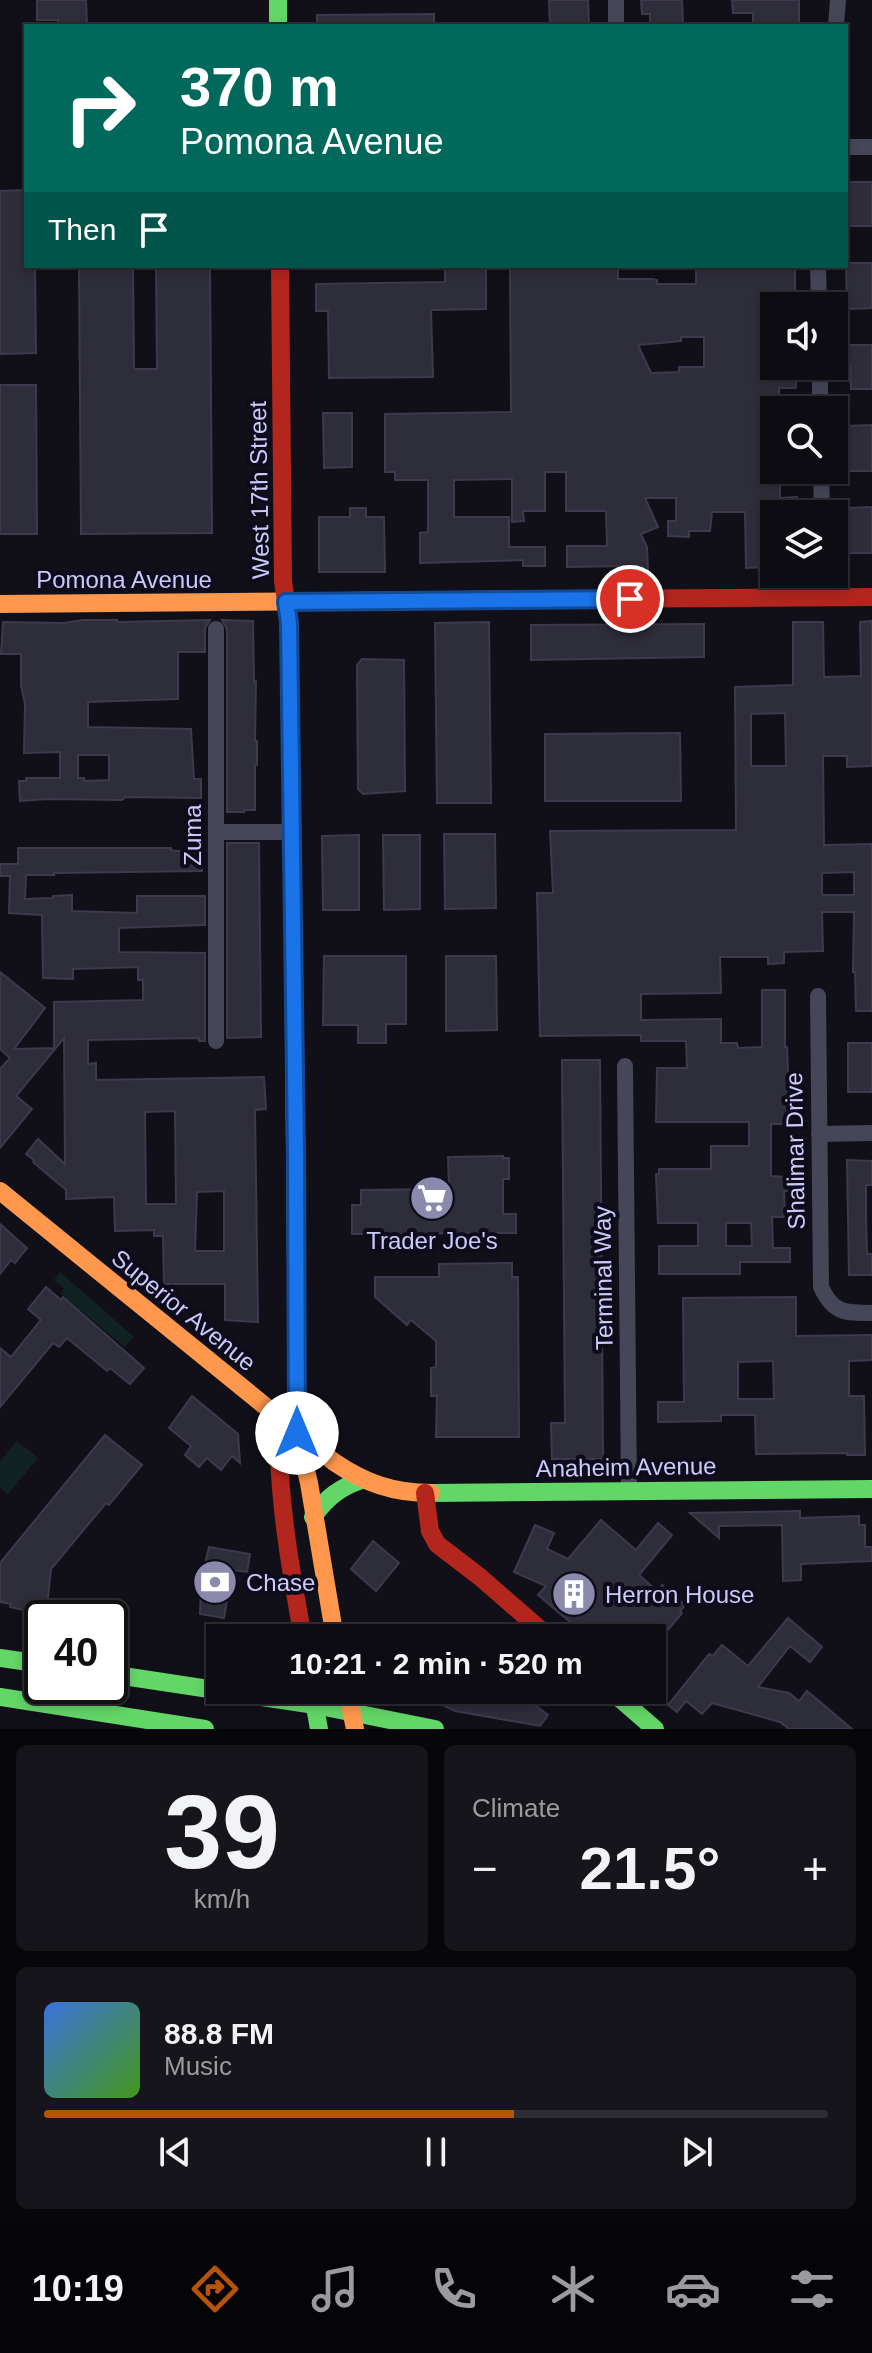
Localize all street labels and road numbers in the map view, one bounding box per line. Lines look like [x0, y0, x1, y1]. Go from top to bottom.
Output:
street label: West 17th Street [244, 400, 274, 579]
street label: Pomona Avenue [36, 566, 212, 593]
street label: Zuma [179, 804, 206, 866]
street label: Shalimar Drive [780, 1072, 810, 1230]
street label: Terminal Way [588, 1206, 618, 1350]
street label: Superior Avenue [107, 1244, 261, 1376]
street label: Anaheim Avenue [535, 1452, 717, 1482]

